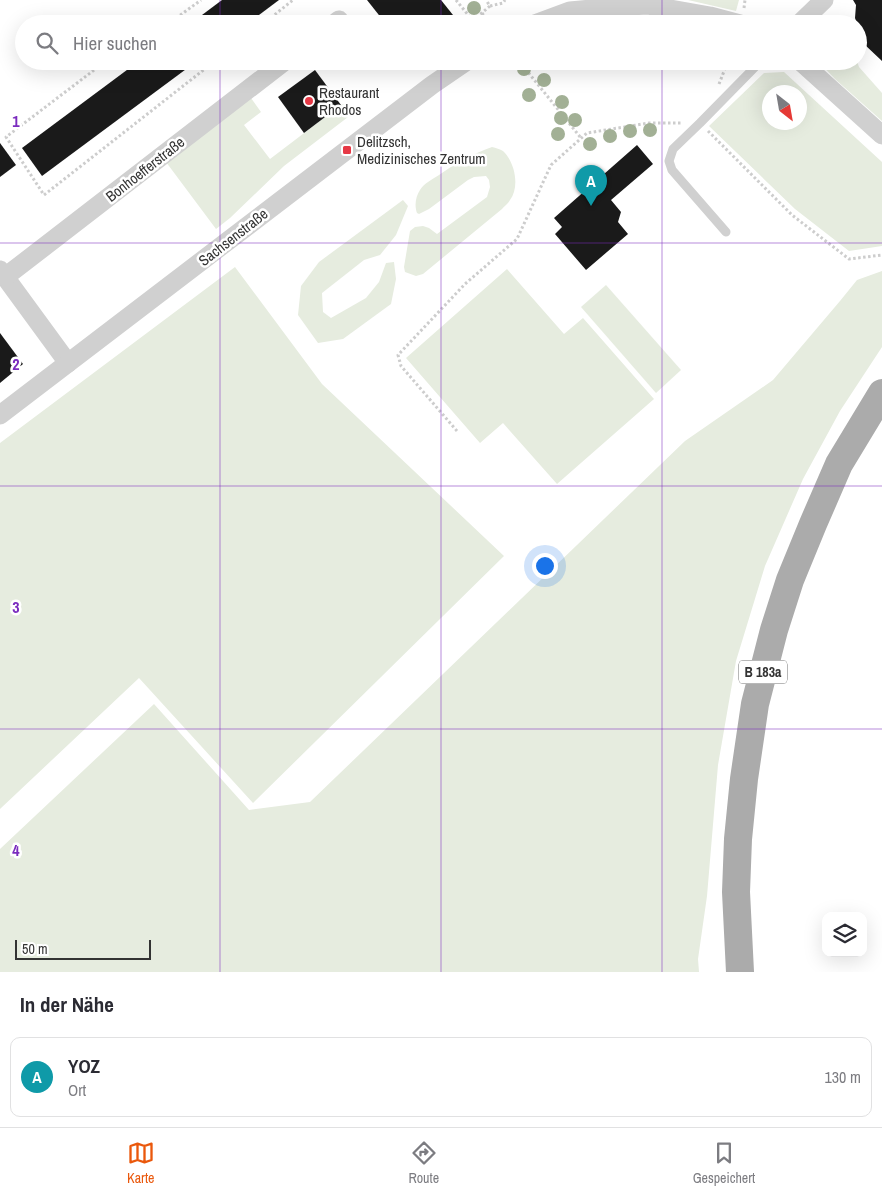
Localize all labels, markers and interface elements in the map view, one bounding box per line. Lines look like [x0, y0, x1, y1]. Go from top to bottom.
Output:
search box [15, 15, 867, 70]
icon: search [33, 29, 61, 57]
text: Hier suchen [73, 30, 157, 56]
place label: Restaurant Rhodos [319, 82, 380, 120]
north arrow [762, 85, 807, 130]
marker: Restaurant Rhodos [303, 95, 315, 107]
text: 1 [12, 110, 20, 132]
street label: Bonhoefferstraße [101, 131, 189, 206]
place label: Delitzsch, Medizinisches Zentrum [357, 131, 486, 169]
marker: Delitzsch, Medizinisches Zentrum [341, 144, 353, 156]
pin: A [575, 165, 607, 206]
street label: Sachsenstraße [194, 203, 272, 271]
text: 2 [12, 353, 20, 375]
your location [532, 553, 558, 579]
text: 3 [12, 596, 20, 618]
road number: B 183a [739, 660, 787, 684]
text: 4 [12, 839, 20, 861]
map controls [822, 912, 867, 957]
button: layers [822, 912, 867, 957]
scale bar [15, 937, 151, 960]
text: 50 m [22, 940, 48, 958]
text: In der Nähe [20, 990, 114, 1019]
text: YOZ [68, 1053, 100, 1079]
text: A [32, 1066, 42, 1088]
text: 130 m [825, 1066, 861, 1088]
text: Ort [68, 1079, 86, 1101]
tab: Karte [127, 1139, 155, 1187]
tab: Route [408, 1139, 439, 1187]
tab: Gespeichert [693, 1139, 755, 1187]

